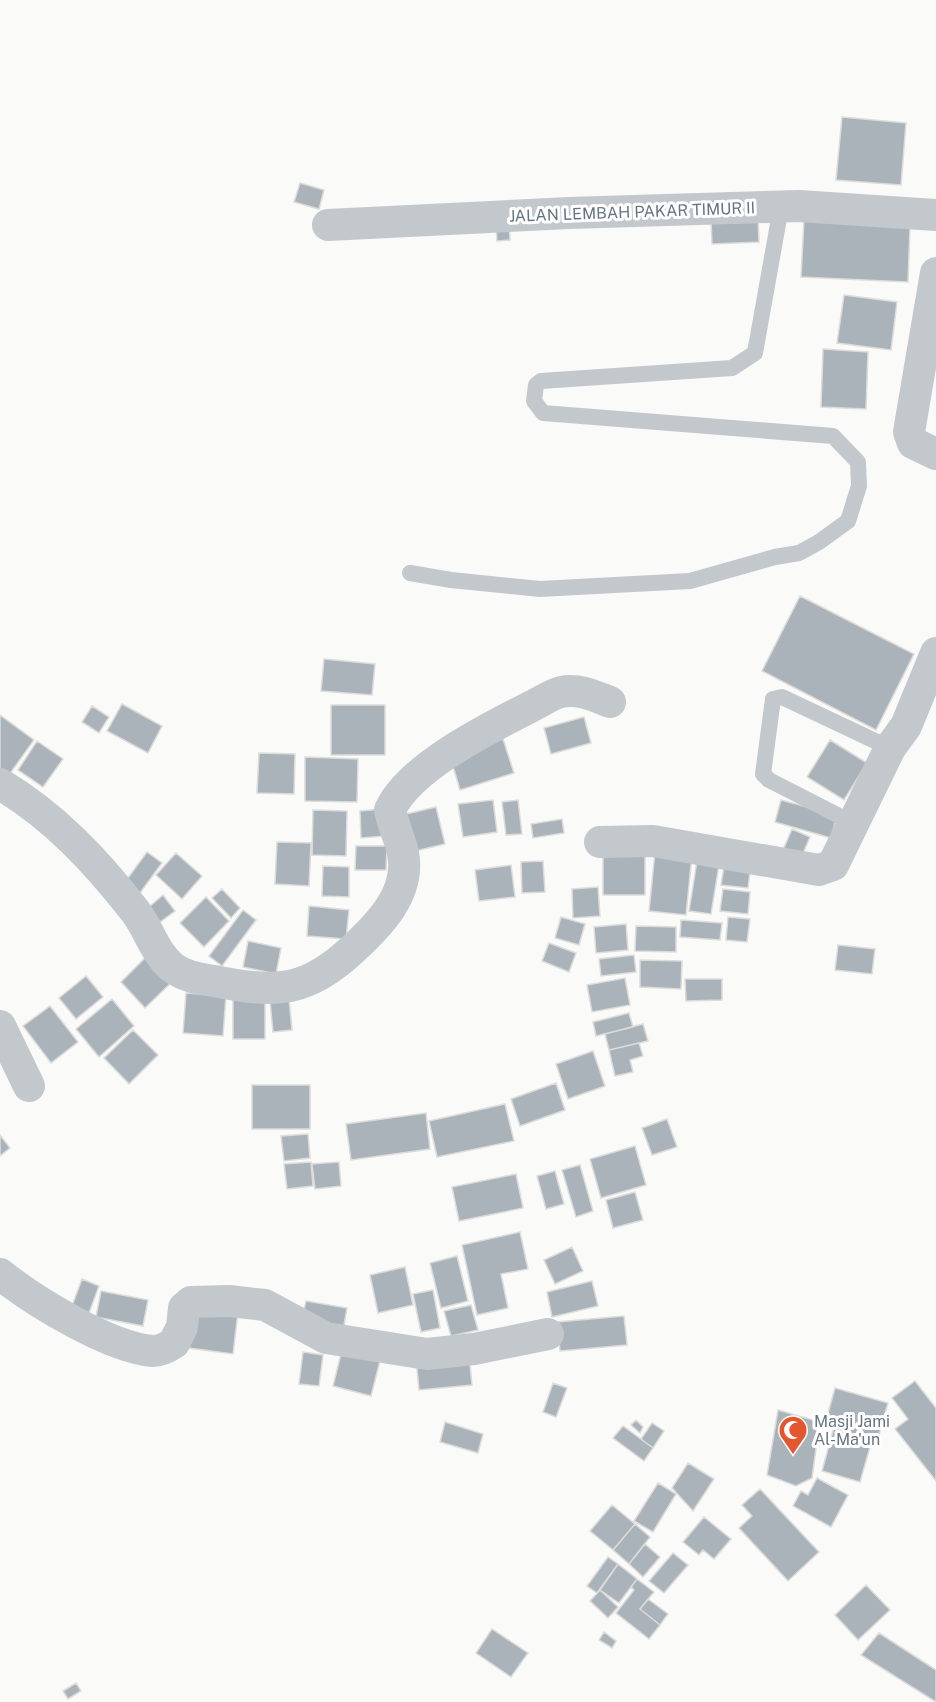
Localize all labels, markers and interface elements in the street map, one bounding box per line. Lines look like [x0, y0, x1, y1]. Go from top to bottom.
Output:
street label: JALAN LEMBAH PAKAR TIMUR II [509, 198, 755, 226]
place label: Masji Jami Al-Ma'un [814, 1412, 890, 1449]
mosque icon: Masji Jami Al-Ma'un [777, 1414, 809, 1456]

